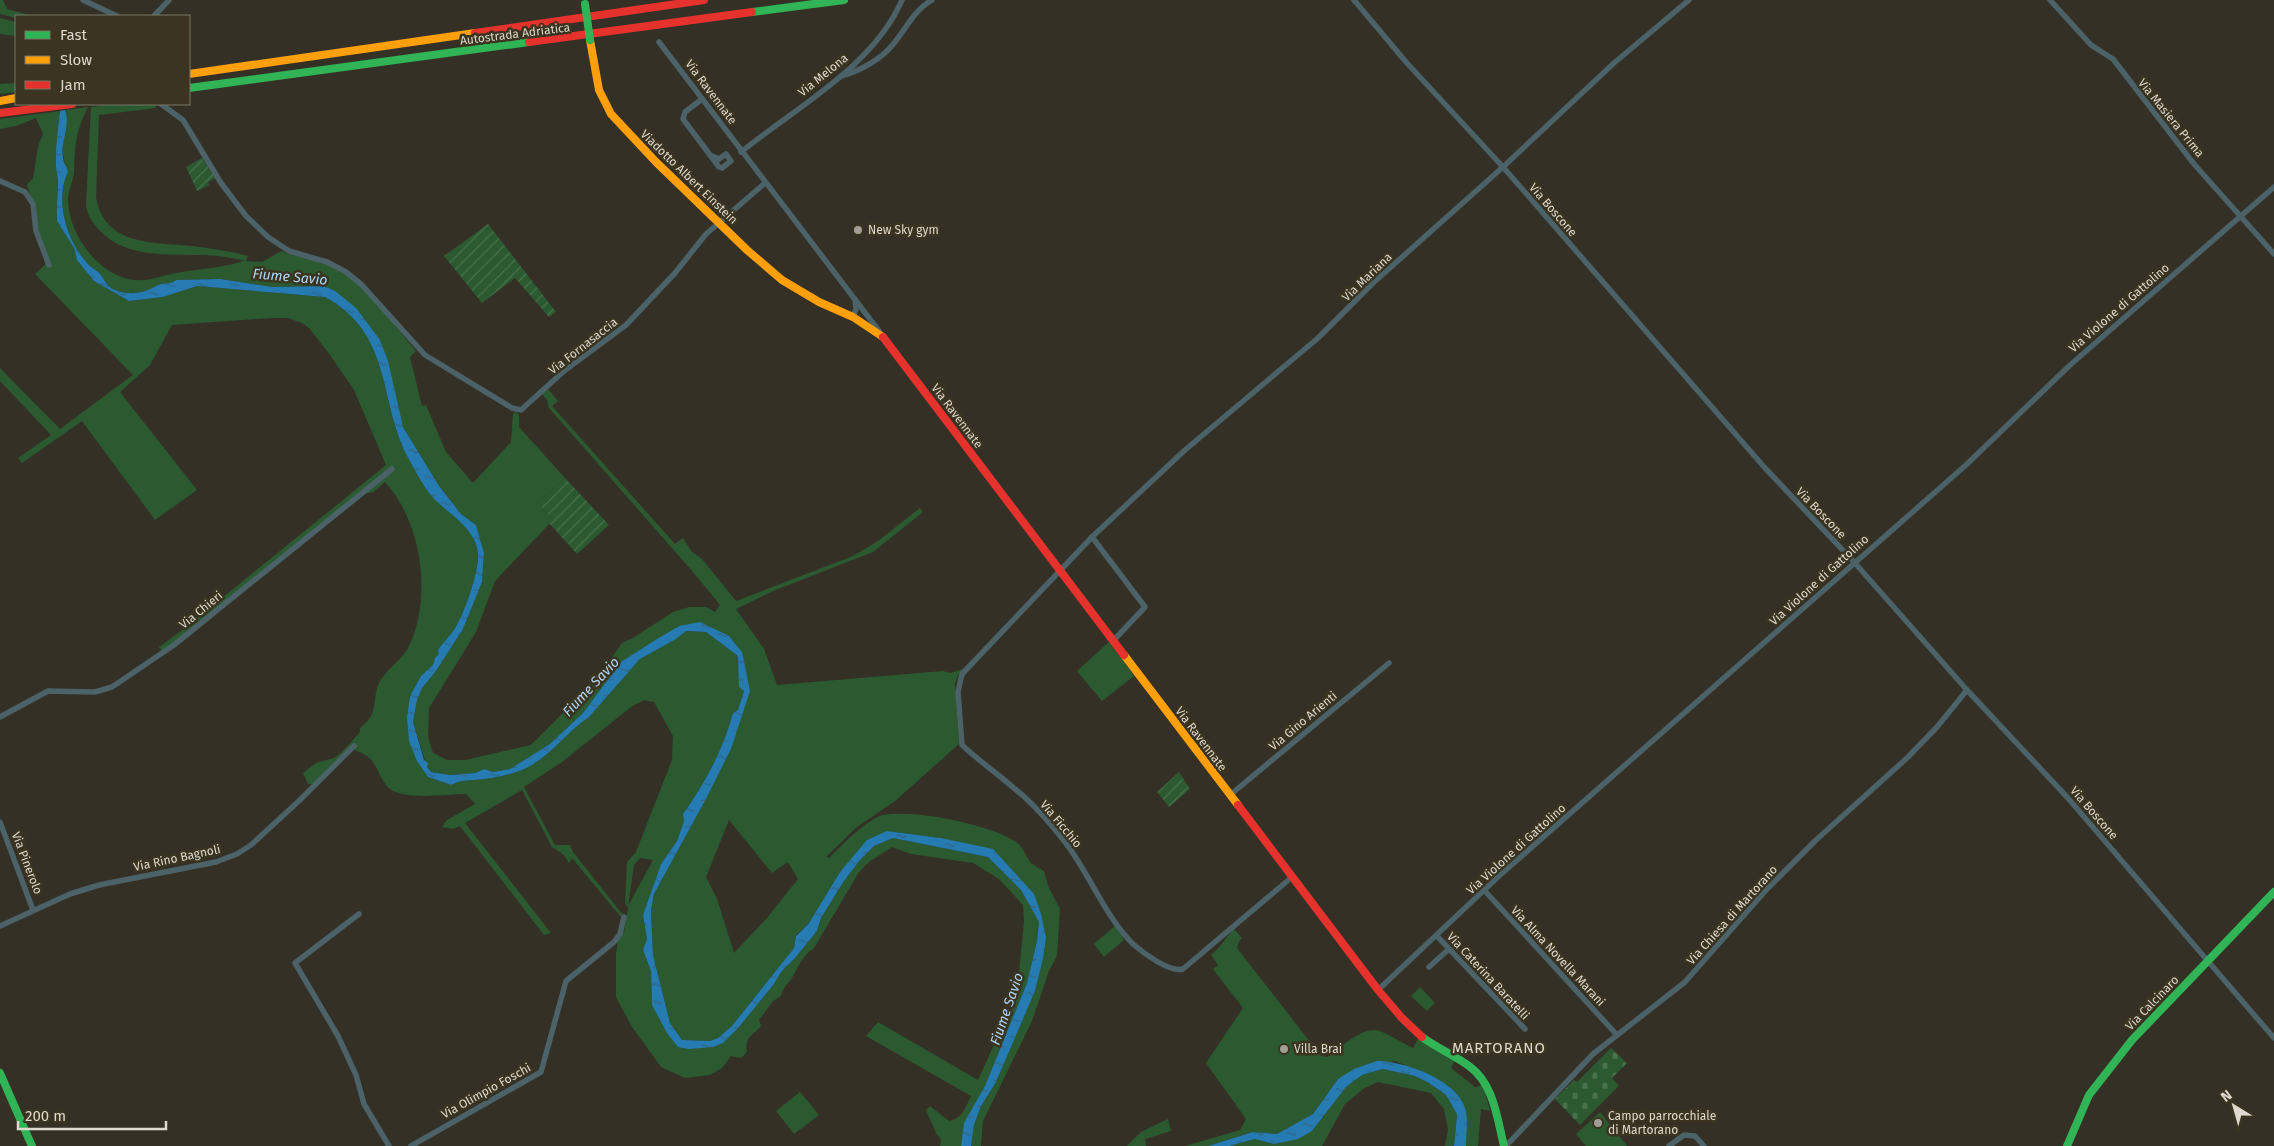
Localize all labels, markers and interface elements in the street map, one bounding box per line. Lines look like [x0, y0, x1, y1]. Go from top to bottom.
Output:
legend [15, 15, 190, 105]
street label: Autostrada Adriatica [459, 20, 571, 48]
text: Fast [60, 26, 87, 44]
text: Slow [60, 51, 92, 69]
street label: Via Melona [795, 51, 851, 99]
street label: Via Ravennate [682, 57, 740, 127]
text: Jam [60, 76, 86, 94]
street label: Via Masiera Prima [2135, 76, 2207, 160]
street label: Viadotto Albert Einstein [638, 127, 740, 227]
street label: Via Boscone [1526, 181, 1580, 239]
place label: New Sky gym [868, 223, 939, 237]
marker: New Sky gym [852, 224, 864, 236]
street label: Via Mariana [1339, 250, 1395, 304]
street label: Via Violone di Gattolino [2066, 261, 2172, 355]
water label: Fiume Savio [252, 265, 328, 289]
street label: Via Fornasaccia [546, 315, 620, 377]
street label: Via Ravennate [928, 381, 986, 451]
street label: Via Boscone [1793, 484, 1849, 542]
street label: Via Violone di Gattolino [1767, 532, 1871, 628]
street label: Via Chieri [177, 588, 225, 632]
water label: Fiume Savio [559, 654, 623, 720]
street label: Via Gino Arienti [1266, 689, 1340, 753]
street label: Via Ravennate [1172, 704, 1230, 774]
street label: Via Boscone [2067, 784, 2121, 842]
street label: Via Ficchio [1037, 798, 1085, 850]
street label: Via Violone di Gattolino [1464, 801, 1568, 897]
street label: Via Pinerolo [9, 830, 45, 896]
street label: Via Rino Bagnoli [132, 842, 222, 874]
street label: Via Chiesa di Martorano [1684, 862, 1780, 968]
street label: Via Alma Novella Marani [1508, 903, 1608, 1009]
street label: Via Caterina Baratelli [1444, 930, 1532, 1022]
water label: Fiume Savio [987, 971, 1027, 1047]
street label: Via Calcinaro [2123, 973, 2181, 1033]
district label: MARTORANO [1452, 1039, 1546, 1057]
place label: Villa Brai [1294, 1042, 1342, 1056]
marker: Villa Brai [1278, 1043, 1290, 1055]
street label: Via Olimpio Foschi [439, 1061, 533, 1121]
north arrow [2209, 1081, 2259, 1131]
text: N [2218, 1086, 2235, 1106]
scale bar [18, 1098, 165, 1130]
text: 200 m [25, 1107, 66, 1125]
place label: Campo parrocchiale di Martorano [1608, 1109, 1716, 1137]
marker: Campo parrocchiale di Martorano [1592, 1117, 1604, 1129]

